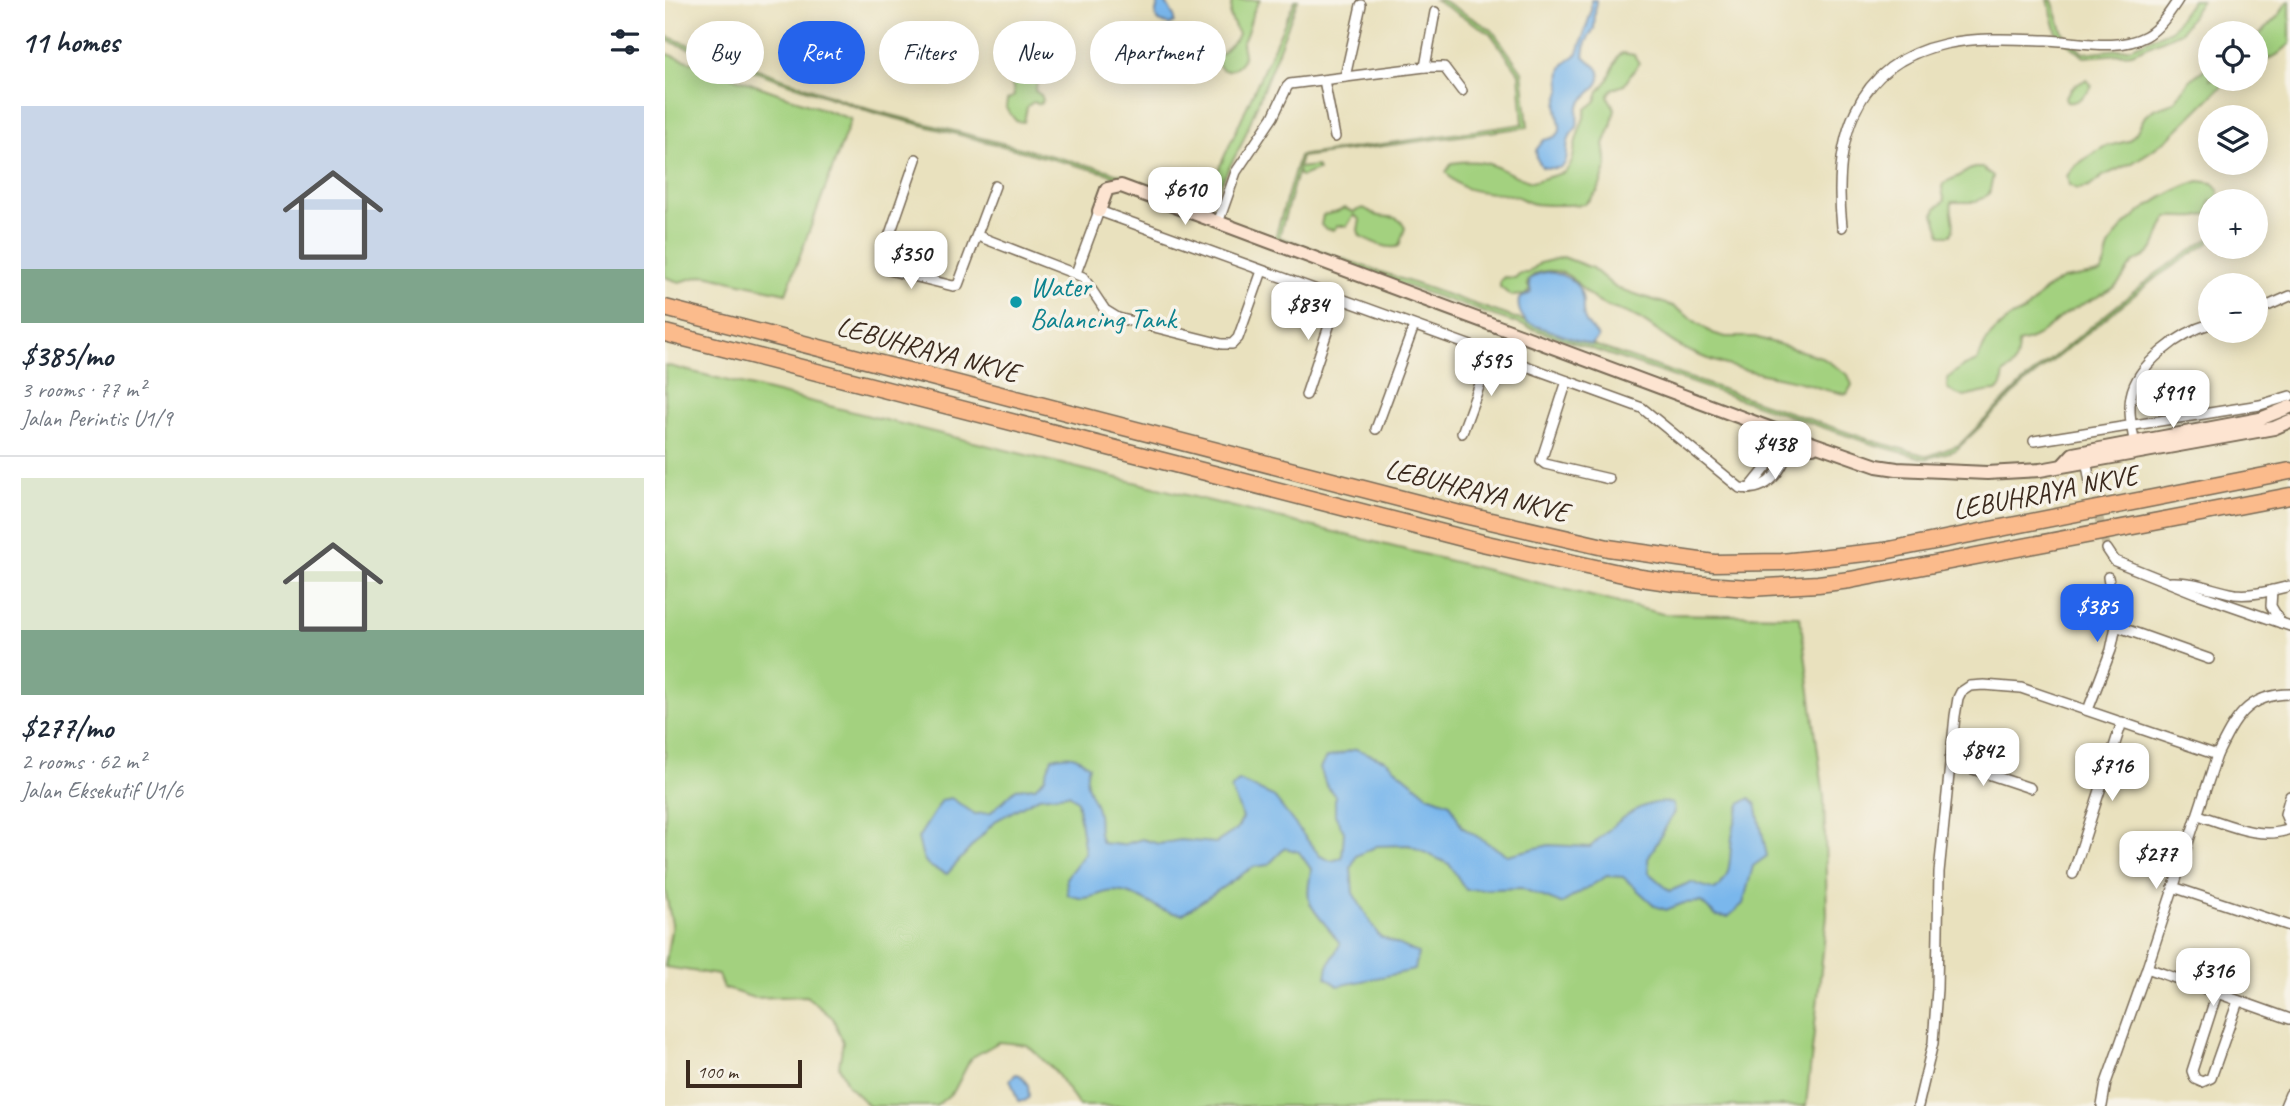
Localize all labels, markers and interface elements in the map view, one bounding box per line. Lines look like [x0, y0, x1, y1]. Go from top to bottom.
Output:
chip: Buy [686, 21, 764, 84]
chip: Rent [778, 21, 865, 84]
chip: Filters [879, 21, 979, 84]
chip: New [993, 21, 1076, 84]
chip: Apartment [1090, 21, 1226, 84]
map controls [2198, 21, 2268, 343]
button: locate [2198, 21, 2268, 91]
text: 11 homes [21, 23, 119, 61]
icon: filters [606, 23, 644, 61]
button: layers [2198, 105, 2268, 175]
icon: home [270, 152, 396, 278]
pin: $610 [1144, 168, 1226, 227]
text: $610 [1164, 175, 1206, 204]
button: + [2198, 189, 2268, 259]
pin: $350 [870, 232, 952, 291]
text: $350 [890, 239, 932, 268]
place label: Water Balancing Tank [1030, 269, 1178, 336]
button: − [2198, 273, 2268, 343]
pin: $834 [1267, 282, 1349, 342]
text: $834 [1287, 290, 1329, 319]
marker: Water Balancing Tank [1008, 294, 1024, 310]
street label: LEBUHRAYA NKVE [833, 308, 1027, 391]
text: $385/mo [21, 337, 113, 375]
pin: $595 [1450, 338, 1532, 398]
text: $595 [1471, 346, 1511, 375]
pin: $919 [2132, 370, 2214, 430]
text: 3 rooms · 77 m² [21, 375, 145, 404]
text: $919 [2153, 378, 2193, 407]
text: Jalan Perintis U1/9 [21, 404, 172, 433]
pin: $438 [1734, 421, 1816, 481]
text: $438 [1754, 429, 1796, 458]
street label: LEBUHRAYA NKVE [1382, 450, 1576, 531]
street label: LEBUHRAYA NKVE [1950, 456, 2144, 527]
icon: home [270, 524, 396, 650]
pin: $385 [2056, 584, 2138, 644]
text: $385 [2076, 592, 2118, 621]
text: $277/mo [21, 709, 113, 747]
pin: $842 [1942, 728, 2024, 788]
text: $842 [1962, 736, 2004, 765]
pin: $716 [2071, 744, 2153, 803]
text: 2 rooms · 62 m² [21, 747, 145, 776]
text: $716 [2091, 751, 2133, 780]
text: Jalan Eksekutif U1/6 [21, 776, 183, 805]
pin: $277 [2115, 832, 2197, 891]
text: $277 [2135, 839, 2177, 868]
pin: $316 [2172, 948, 2254, 1008]
text: $316 [2192, 956, 2234, 985]
scale bar [686, 1057, 801, 1089]
text: 100 m [697, 1060, 738, 1084]

